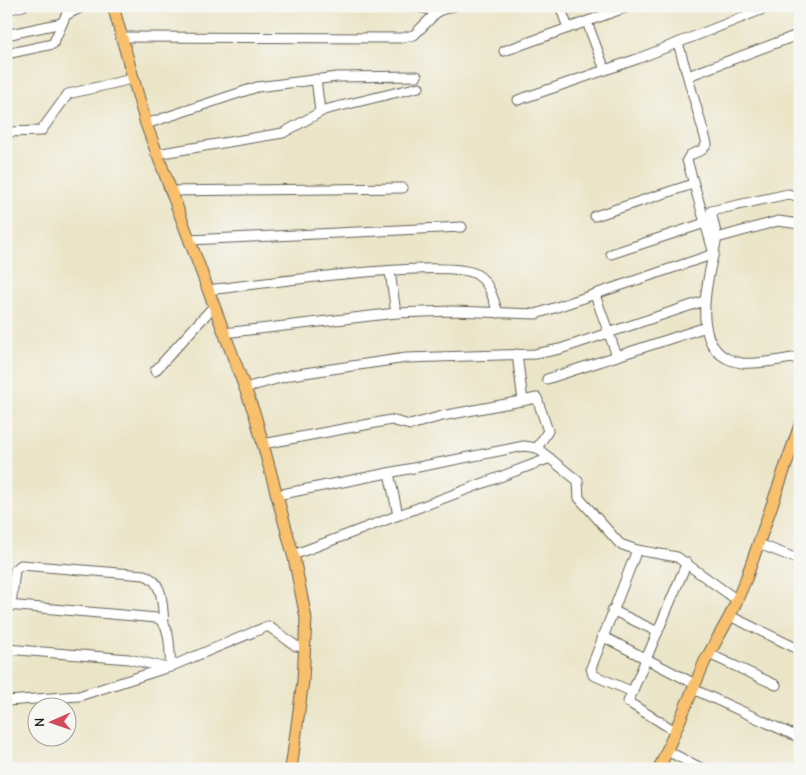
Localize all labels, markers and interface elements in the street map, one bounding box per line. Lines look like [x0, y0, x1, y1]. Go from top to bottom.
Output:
north arrow [28, 698, 78, 748]
text: N [31, 718, 48, 727]

